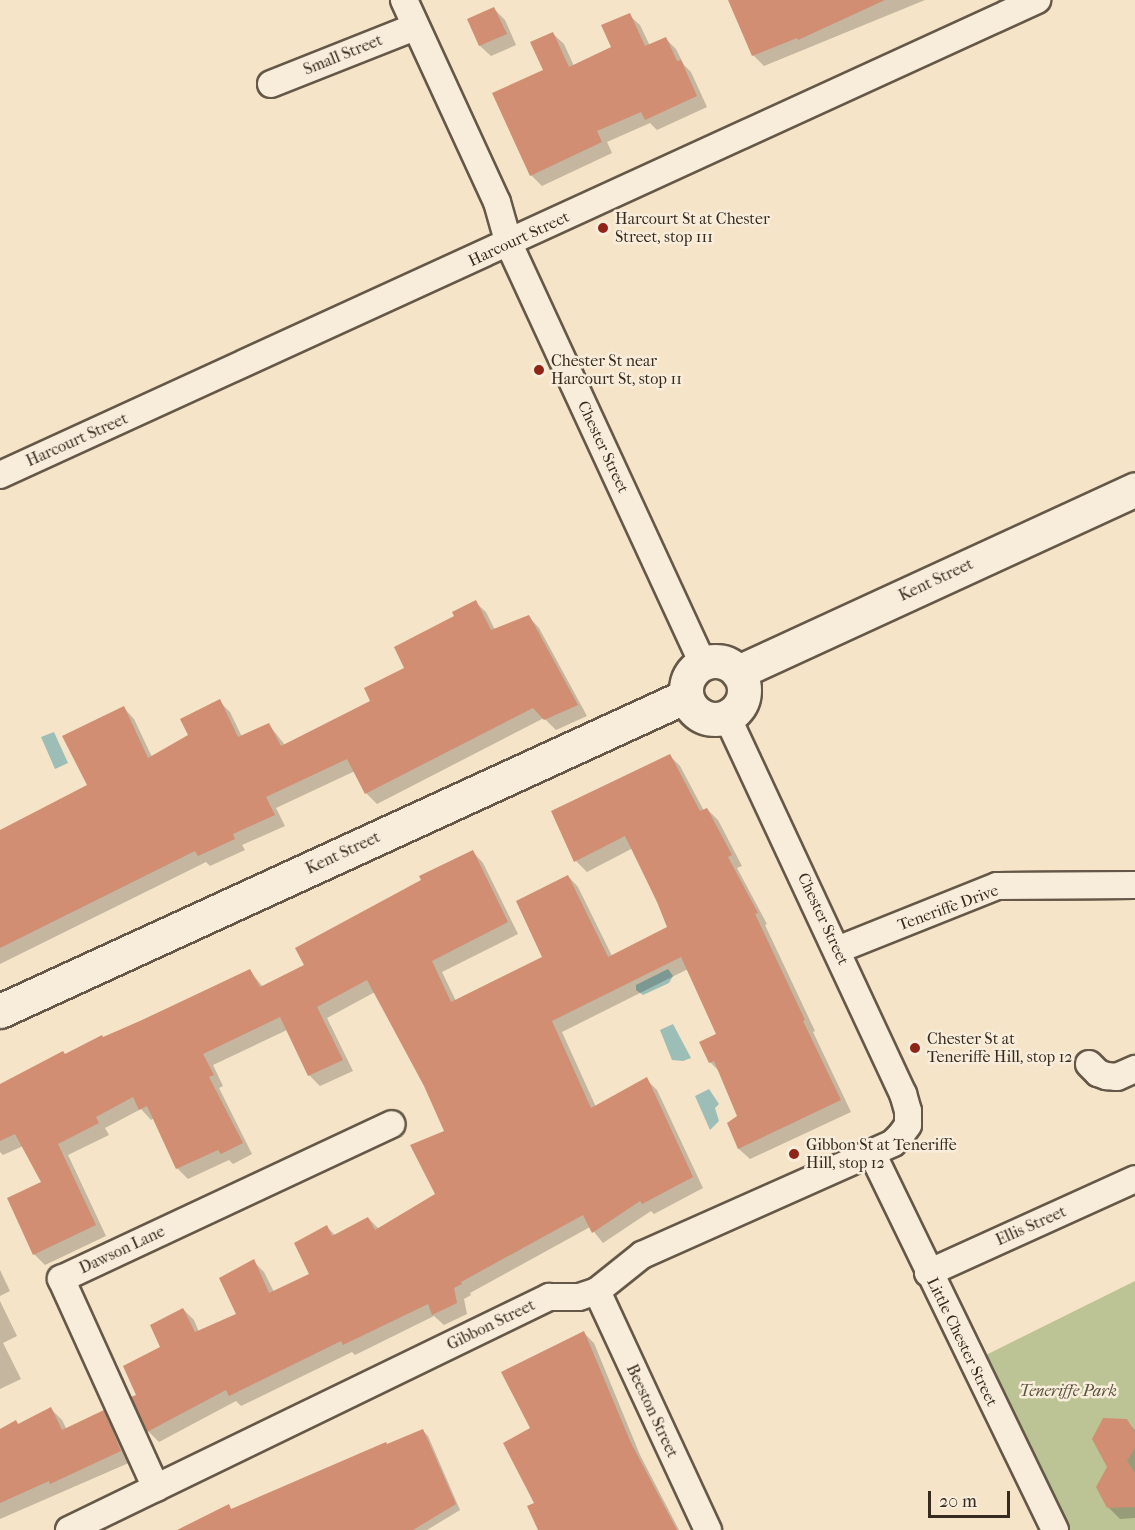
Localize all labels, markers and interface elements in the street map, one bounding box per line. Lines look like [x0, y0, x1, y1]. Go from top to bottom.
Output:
street label: Small Street [301, 30, 385, 80]
street label: Harcourt Street [465, 207, 573, 271]
place label: Harcourt St at Chester Street, stop 111 [615, 209, 770, 247]
marker: Harcourt St at Chester Street, stop 111 [596, 221, 610, 235]
place label: Chester St near Harcourt St, stop 11 [551, 351, 682, 389]
marker: Chester St near Harcourt St, stop 11 [532, 363, 546, 377]
street label: Chester Street [573, 398, 633, 496]
street label: Harcourt Street [23, 409, 131, 471]
street label: Kent Street [896, 554, 976, 606]
street label: Kent Street [303, 827, 383, 879]
street label: Chester Street [793, 870, 853, 968]
street label: Teneriffe Drive [895, 881, 1001, 935]
place label: Chester St at Teneriffe Hill, stop 12 [927, 1029, 1073, 1067]
marker: Chester St at Teneriffe Hill, stop 12 [908, 1041, 922, 1055]
place label: Gibbon St at Teneriffe Hill, stop 12 [806, 1135, 957, 1173]
marker: Gibbon St at Teneriffe Hill, stop 12 [787, 1147, 801, 1161]
street label: Ellis Street [993, 1202, 1069, 1250]
street label: Dawson Lane [76, 1222, 168, 1278]
street label: Little Chester Street [922, 1274, 1002, 1410]
street label: Gibbon Street [444, 1295, 538, 1355]
street label: Beeston Street [622, 1361, 682, 1461]
park label: Teneriffe Park [1019, 1381, 1117, 1401]
scale bar [931, 1479, 1014, 1517]
text: 20 m [939, 1491, 977, 1512]

